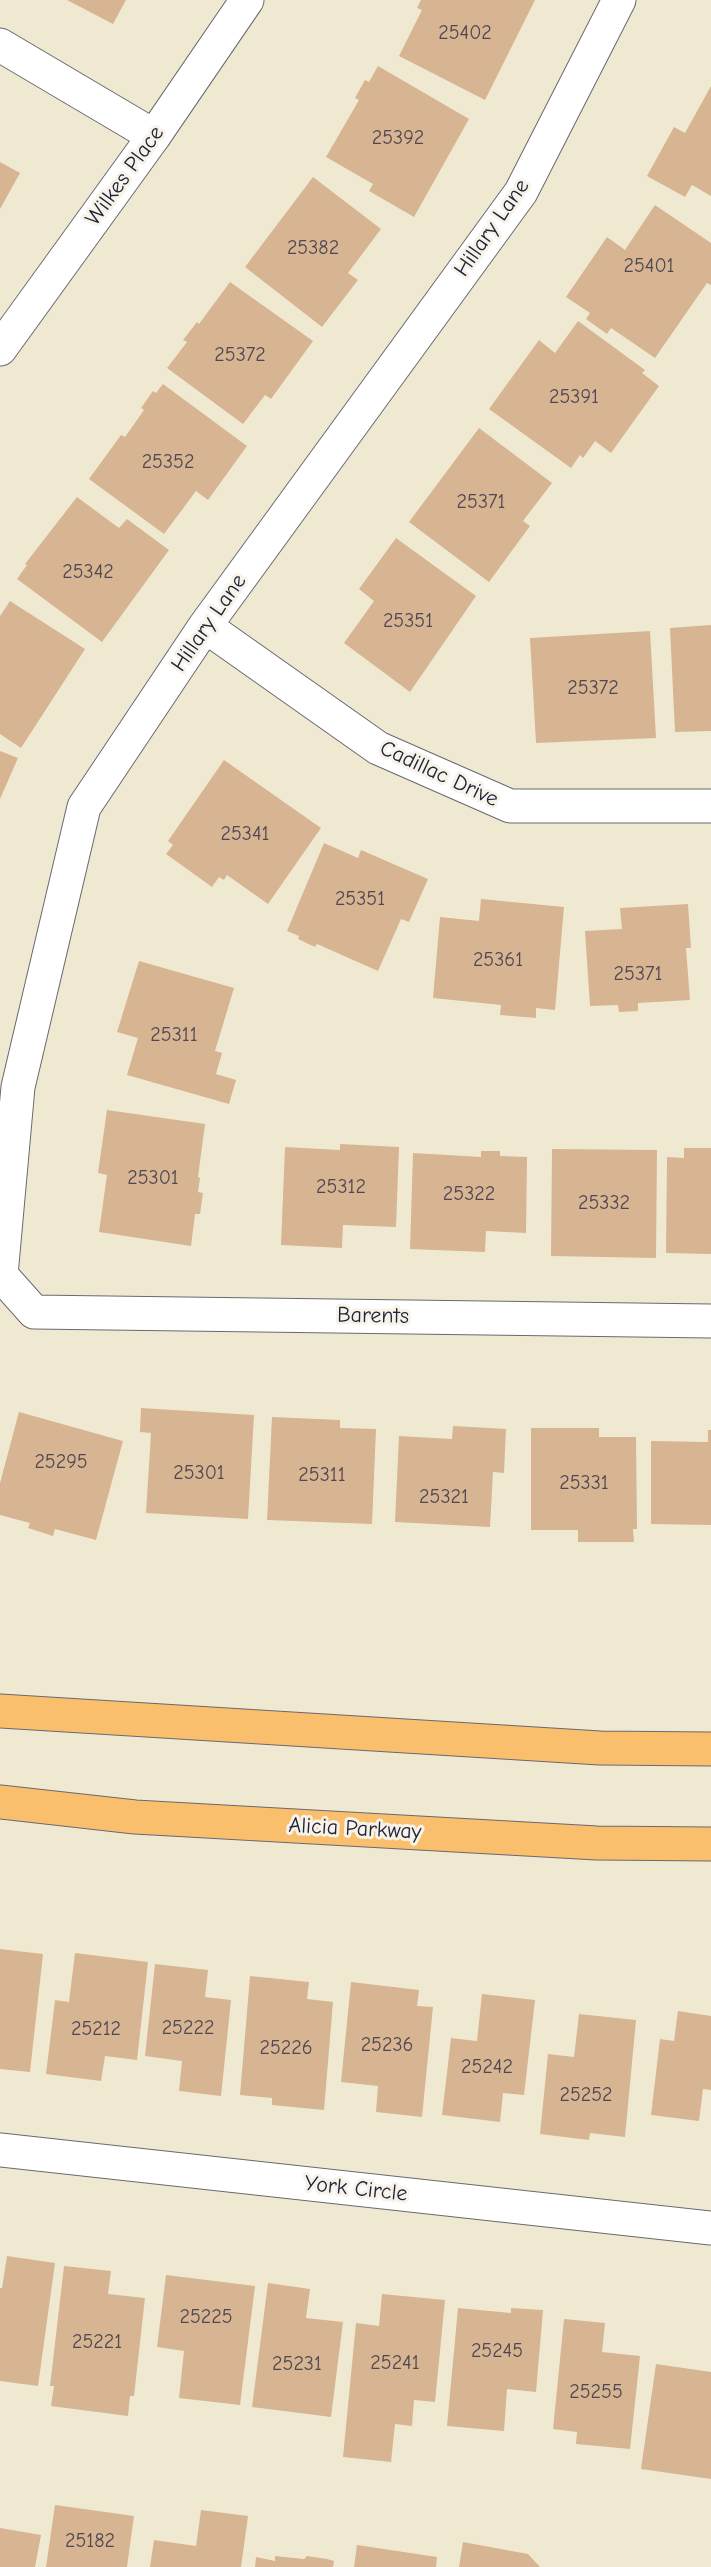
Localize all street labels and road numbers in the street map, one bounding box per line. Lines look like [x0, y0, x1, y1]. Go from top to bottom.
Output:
street label: Wilkes Place [80, 121, 170, 231]
street label: Hillary Lane [449, 174, 535, 282]
street label: Hillary Lane [166, 569, 252, 677]
street label: Cadillac Drive [376, 735, 502, 813]
street label: Barents [337, 1302, 409, 1330]
street label: Alicia Parkway [288, 1812, 422, 1846]
street label: York Circle [303, 2170, 409, 2208]

